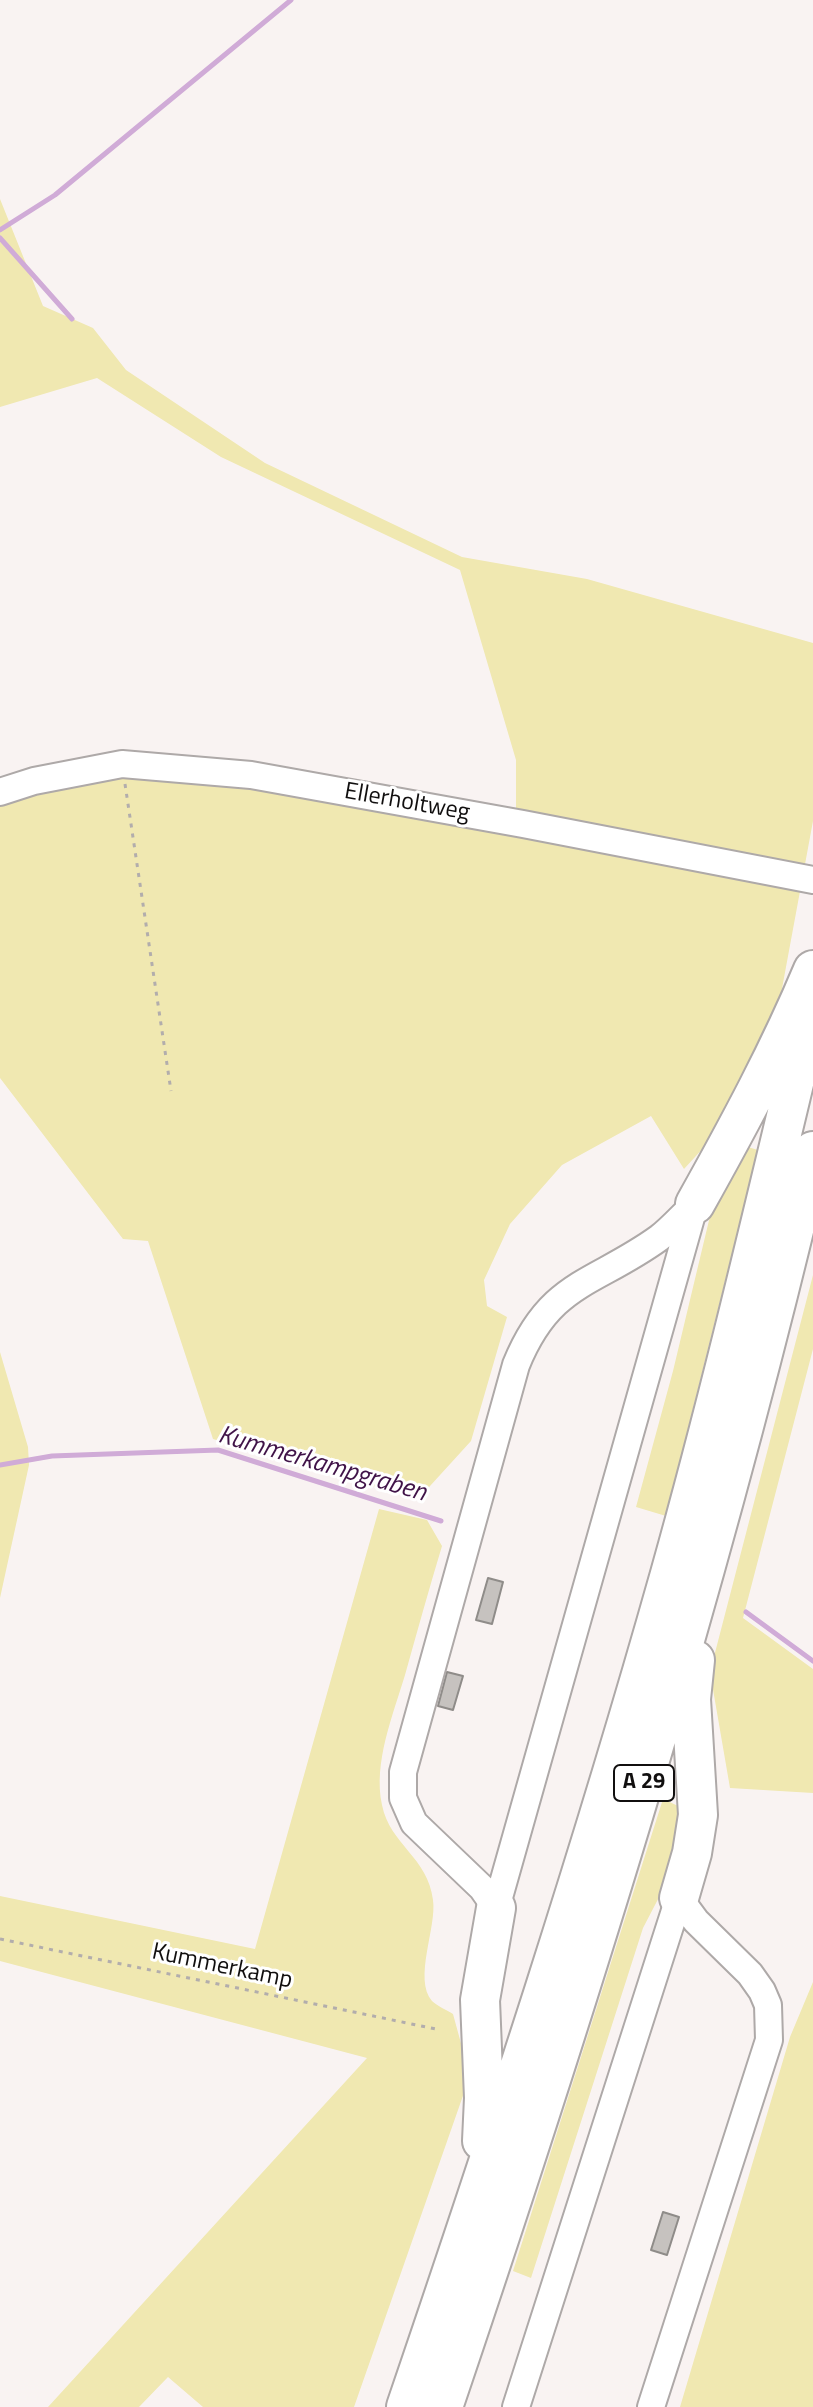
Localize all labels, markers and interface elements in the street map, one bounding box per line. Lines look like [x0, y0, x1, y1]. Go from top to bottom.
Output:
street label: Ellerholtweg [342, 778, 472, 828]
water label: Kummerkampgraben [214, 1420, 430, 1510]
road number: A 29 [614, 1765, 674, 1801]
street label: Kummerkamp [149, 1938, 295, 1996]

